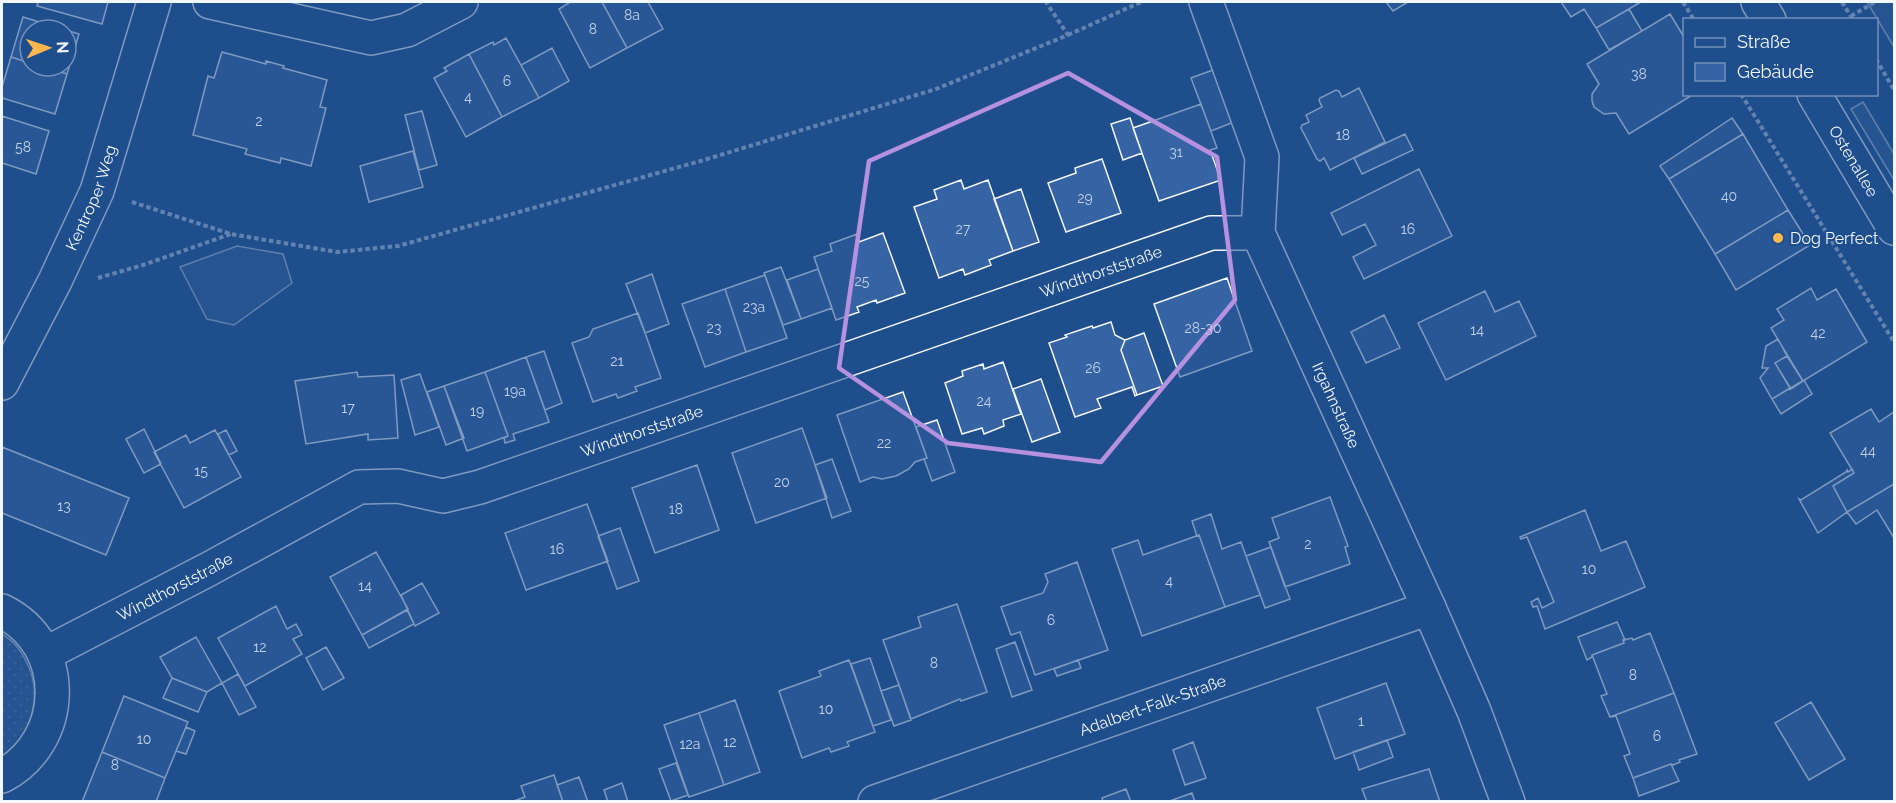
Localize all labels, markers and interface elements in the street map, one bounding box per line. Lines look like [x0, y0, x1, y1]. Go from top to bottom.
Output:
house number: 8a [624, 7, 640, 23]
north arrow [18, 18, 78, 78]
legend [1683, 18, 1878, 96]
house number: 8 [589, 21, 597, 37]
text: Straße [1737, 31, 1791, 52]
text: N [53, 41, 72, 54]
text: Gebäude [1737, 61, 1814, 82]
house number: 38 [1631, 66, 1647, 82]
house number: 6 [503, 73, 511, 89]
house number: 4 [464, 89, 472, 105]
house number: 2 [255, 113, 263, 129]
street label: Ostenallee [1825, 122, 1883, 200]
house number: 18 [1336, 127, 1350, 143]
house number: 58 [15, 139, 31, 155]
street label: Kentroper Weg [61, 143, 120, 253]
house number: 31 [1169, 144, 1183, 160]
house number: 40 [1721, 188, 1737, 204]
house number: 29 [1077, 190, 1093, 206]
house number: 27 [956, 221, 971, 237]
house number: 16 [1401, 221, 1415, 237]
place label: Dog Perfect [1790, 229, 1879, 248]
marker: Dog Perfect [1771, 231, 1785, 245]
street label: Windthorststraße [1037, 241, 1164, 301]
house number: 25 [855, 273, 870, 289]
house number: 23a [743, 299, 765, 315]
house number: 23 [707, 320, 721, 336]
house number: 28-30 [1184, 320, 1222, 336]
house number: 14 [1470, 322, 1484, 338]
house number: 42 [1811, 325, 1825, 341]
house number: 21 [610, 353, 624, 369]
street label: Irgahnstraße [1309, 359, 1364, 451]
house number: 26 [1085, 360, 1101, 376]
house number: 19a [504, 383, 526, 399]
house number: 24 [977, 393, 992, 409]
house number: 17 [341, 400, 355, 416]
street label: Windthorststraße [578, 401, 705, 461]
house number: 19 [470, 403, 484, 419]
house number: 22 [877, 435, 891, 451]
house number: 44 [1860, 443, 1876, 459]
house number: 15 [194, 463, 208, 479]
house number: 20 [774, 474, 790, 490]
house number: 13 [57, 498, 71, 514]
house number: 18 [669, 501, 683, 517]
house number: 2 [1304, 536, 1312, 552]
house number: 16 [550, 541, 564, 557]
street label: Windthorststraße [113, 548, 236, 625]
house number: 10 [1582, 561, 1596, 577]
house number: 4 [1165, 573, 1173, 589]
house number: 14 [358, 578, 372, 594]
house number: 6 [1047, 612, 1055, 628]
house number: 12 [253, 639, 267, 655]
house number: 8 [930, 655, 938, 671]
house number: 8 [1629, 667, 1637, 683]
street label: Adalbert-Falk-Straße [1077, 670, 1228, 739]
house number: 10 [819, 701, 833, 717]
house number: 1 [1358, 713, 1364, 729]
house number: 6 [1653, 728, 1661, 744]
house number: 10 [137, 731, 151, 747]
house number: 12 [723, 734, 737, 750]
house number: 12a [680, 736, 700, 752]
house number: 8 [111, 757, 119, 773]

